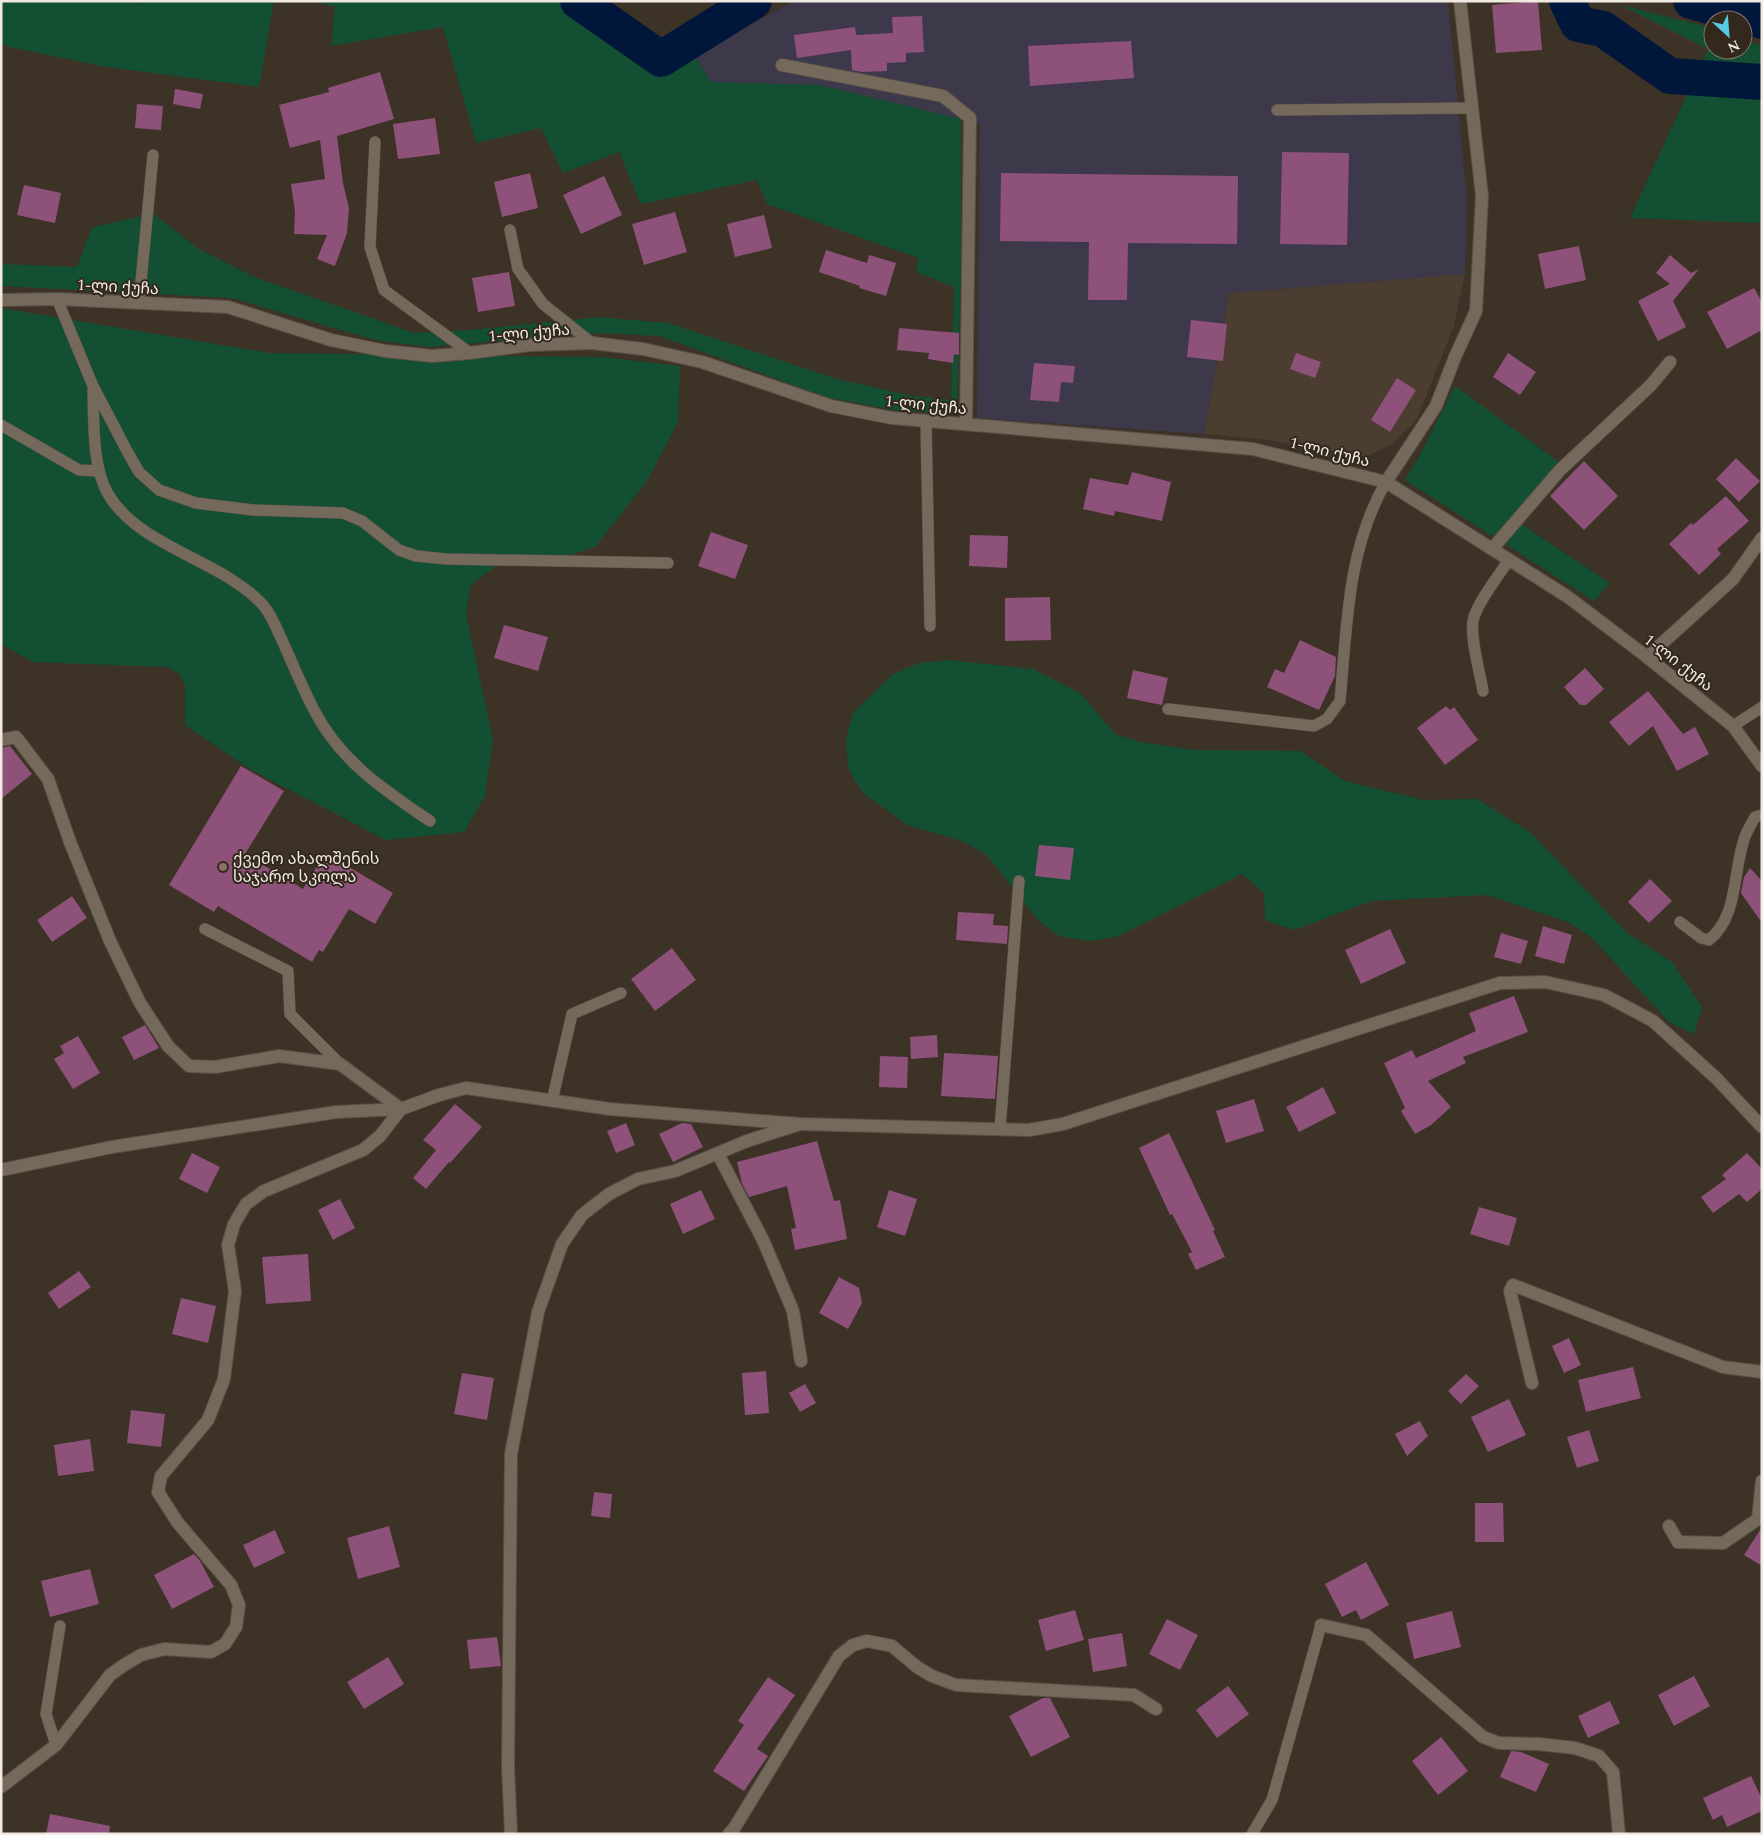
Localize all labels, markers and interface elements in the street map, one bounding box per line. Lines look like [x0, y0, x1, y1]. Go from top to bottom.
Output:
north arrow [1703, 10, 1753, 60]
text: N [1724, 34, 1743, 58]
street label: 1-ლი ქუჩა [76, 273, 160, 301]
street label: 1-ლი ქუჩა [487, 317, 571, 349]
street label: 1-ლი ქუჩა [884, 389, 968, 421]
street label: 1-ლი ქუჩა [1287, 430, 1372, 474]
street label: 1-ლი ქუჩა [1639, 628, 1718, 697]
place label: ქვემო ახალშენის საჯარო სკოლა [233, 847, 379, 889]
marker: ქვემო ახალშენის საჯარო სკოლა [217, 861, 229, 873]

